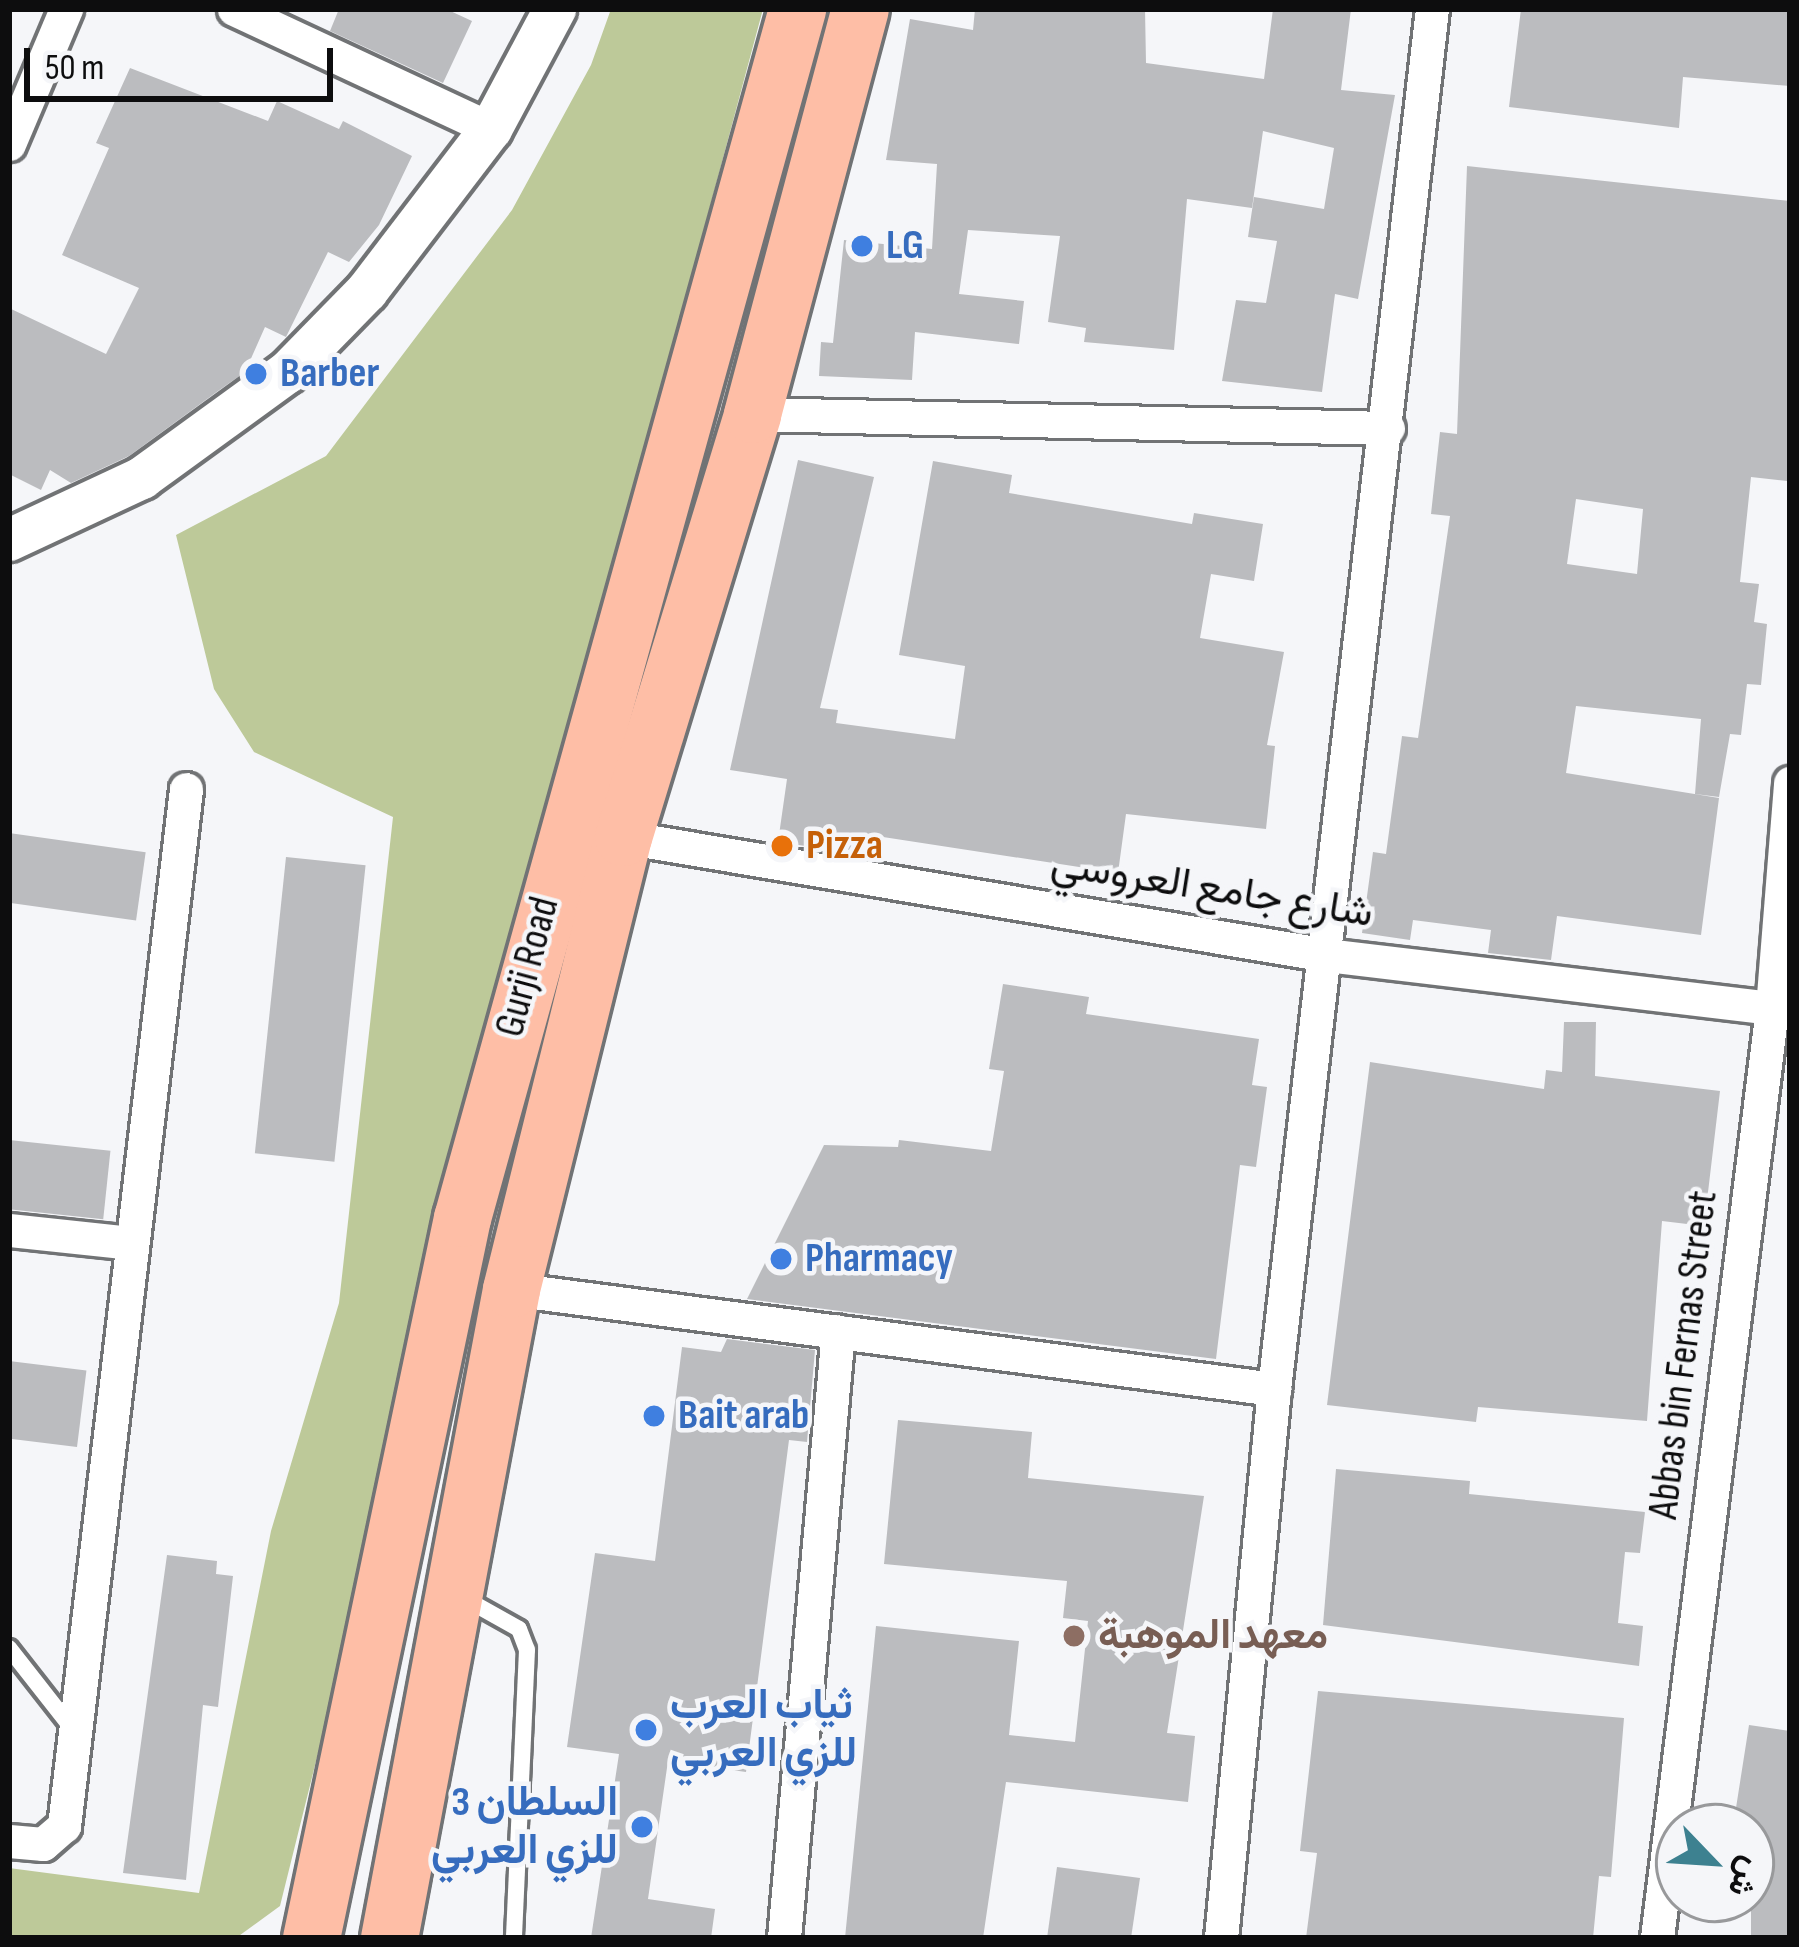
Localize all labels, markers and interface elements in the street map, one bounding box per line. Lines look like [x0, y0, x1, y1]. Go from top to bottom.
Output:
scale bar [30, 24, 339, 98]
text: 50 m [45, 47, 104, 90]
place label: LG [886, 221, 924, 271]
marker: LG [849, 233, 875, 259]
place label: Barber [280, 349, 379, 399]
marker: Barber [243, 361, 269, 387]
place label: Pizza [806, 821, 883, 871]
marker: Pizza [769, 833, 795, 859]
street label: شارع جامع العروسي [1048, 839, 1376, 939]
street label: Gurji Road [485, 892, 571, 1042]
street label: Abbas bin Fernas Street [1639, 1188, 1729, 1522]
place label: Pharmacy [805, 1234, 953, 1284]
marker: Pharmacy [768, 1246, 794, 1272]
place label: Bait arab [678, 1391, 809, 1441]
marker: Bait arab [641, 1403, 667, 1429]
place label: معهد الموهبة [1098, 1611, 1328, 1661]
marker: معهد الموهبة [1061, 1623, 1087, 1649]
place label: ثياب العرب للزي العربي [670, 1681, 857, 1780]
marker: ثياب العرب للزي العربي [633, 1717, 659, 1743]
place label: السلطان 3 للزي العربي [431, 1778, 618, 1876]
north arrow [1655, 1803, 1775, 1923]
marker: السلطان 3 للزي العربي [629, 1814, 655, 1840]
text: ش [1718, 1851, 1771, 1903]

